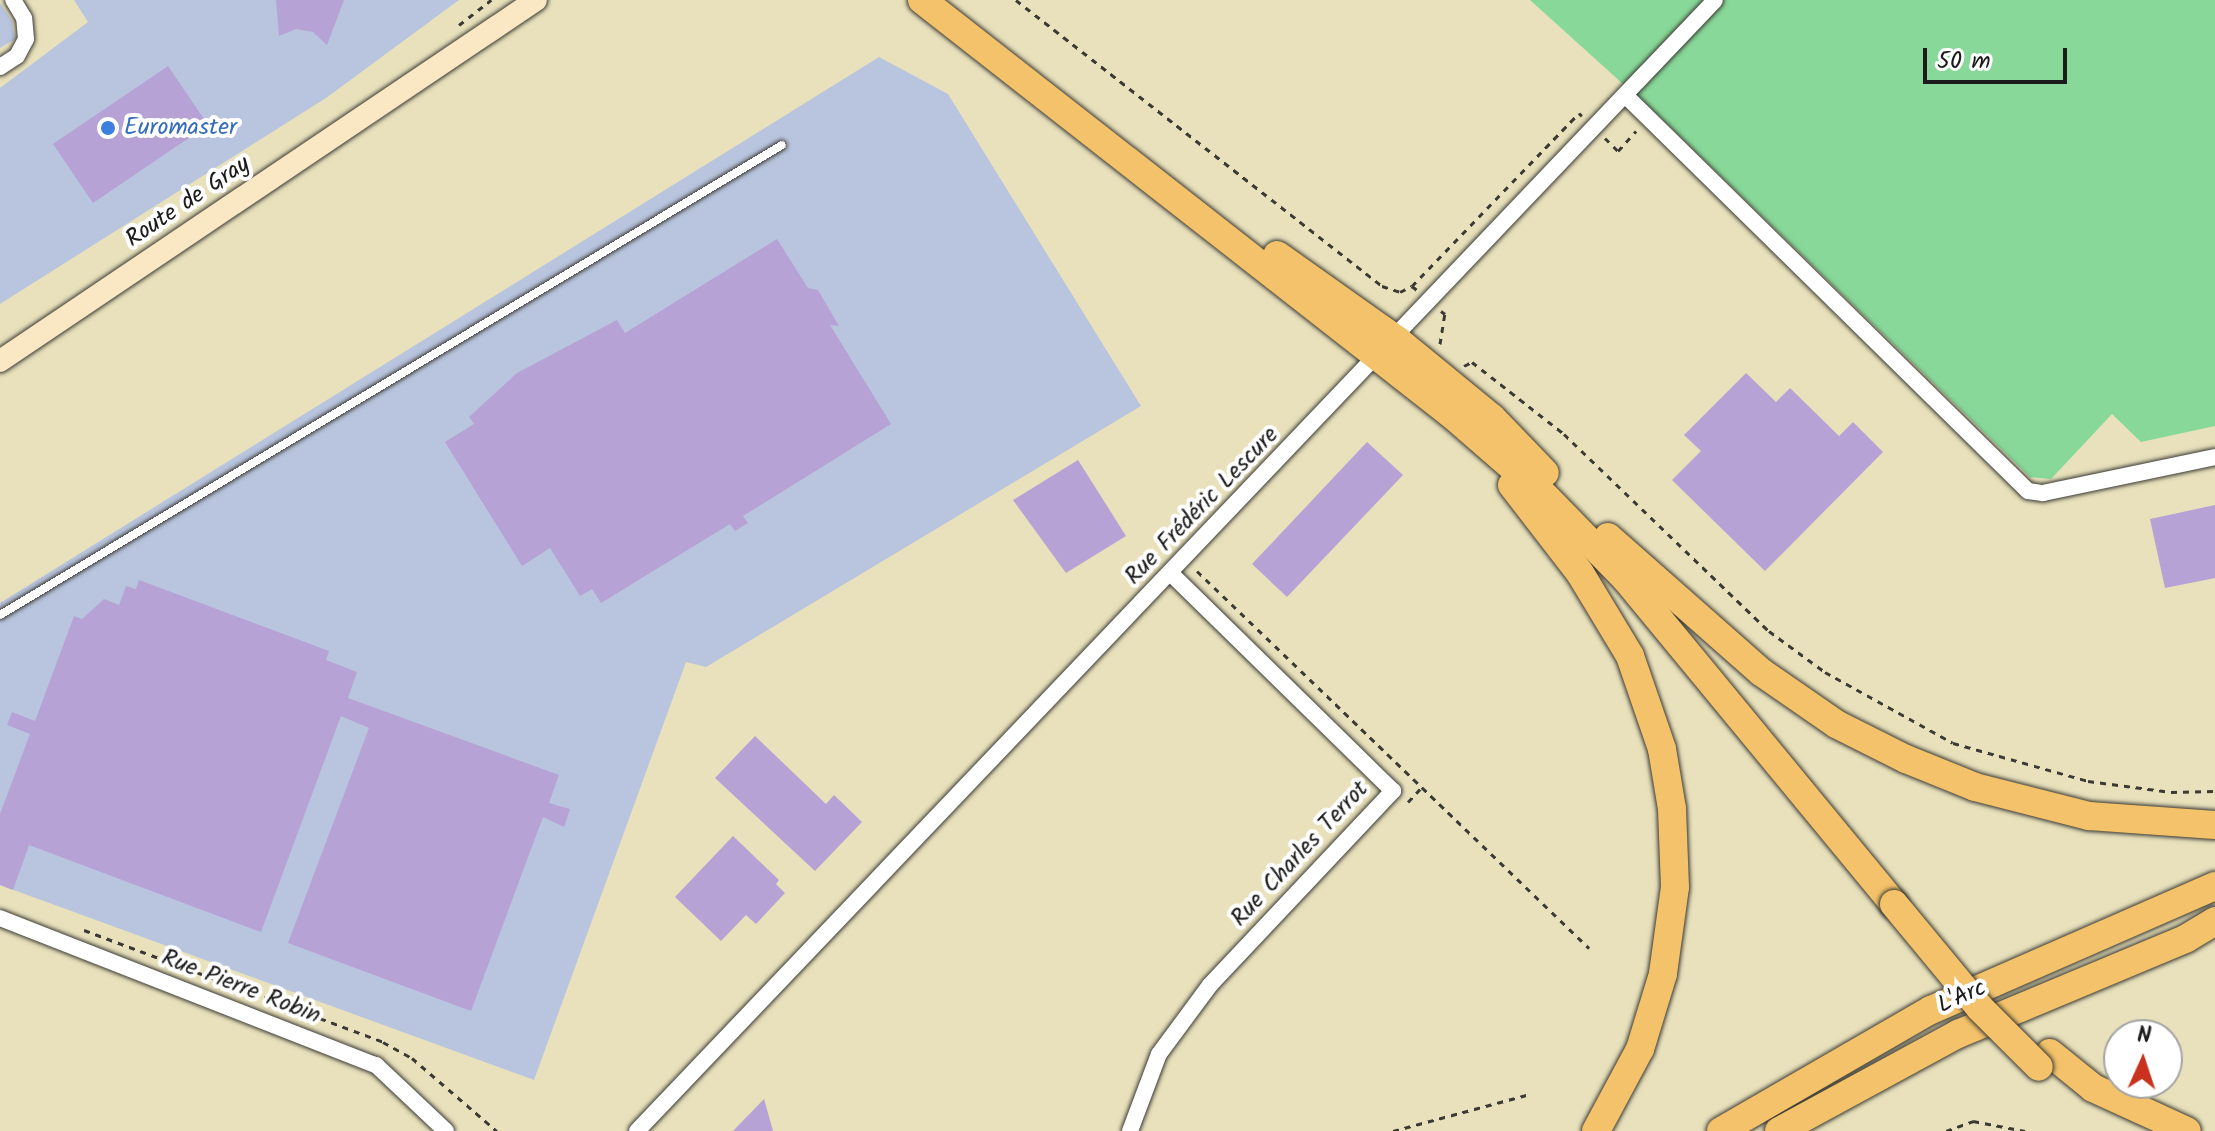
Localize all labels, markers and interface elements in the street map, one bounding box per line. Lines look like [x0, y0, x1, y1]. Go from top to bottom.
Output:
scale bar [1927, 32, 2071, 82]
text: 50 m [1937, 42, 1991, 81]
place label: Euromaster [124, 114, 237, 142]
marker: Euromaster [99, 119, 117, 137]
street label: Route de Gray [120, 150, 256, 254]
street label: Rue Frédéric Lescure [1119, 421, 1285, 591]
street label: Rue Charles Terrot [1225, 775, 1375, 933]
street label: Rue Pierre Robin [157, 943, 325, 1031]
street label: L'Arc [1933, 974, 1991, 1020]
north arrow [2103, 1019, 2183, 1099]
text: N [2136, 1019, 2152, 1054]

